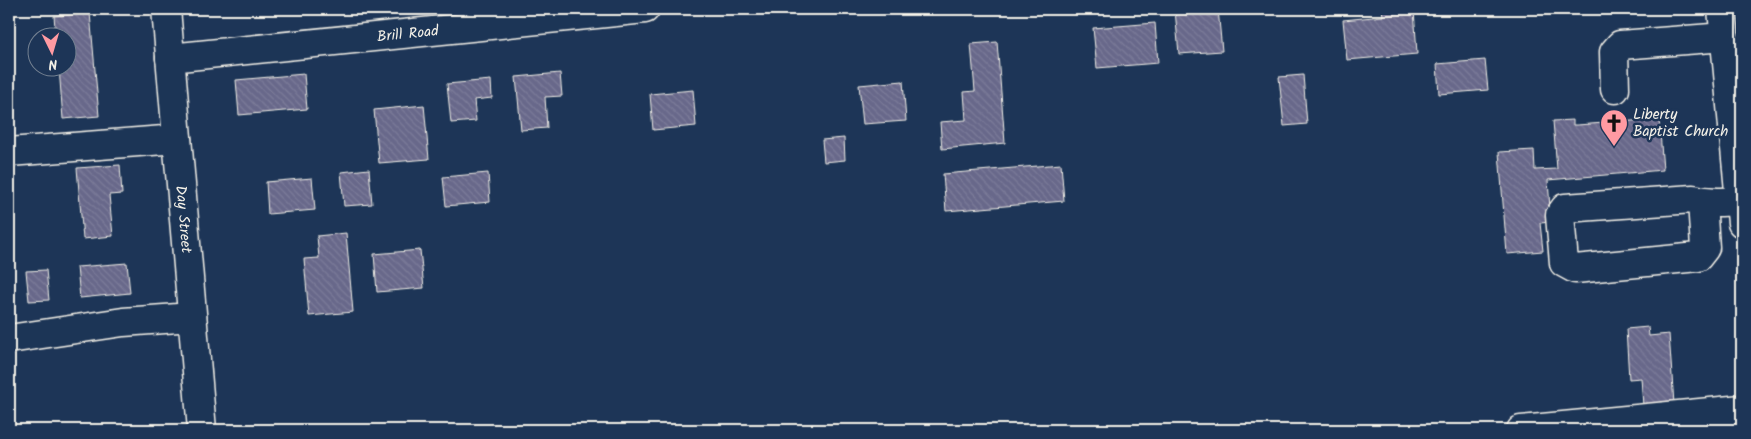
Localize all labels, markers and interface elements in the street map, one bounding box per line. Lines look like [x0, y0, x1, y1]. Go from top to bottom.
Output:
street label: Brill Road [376, 19, 440, 50]
north arrow [28, 28, 78, 78]
text: N [48, 53, 58, 75]
place label: Liberty Baptist Church [1633, 103, 1728, 144]
church icon: Liberty Baptist Church [1599, 108, 1629, 147]
street label: Day Street [168, 184, 198, 254]

